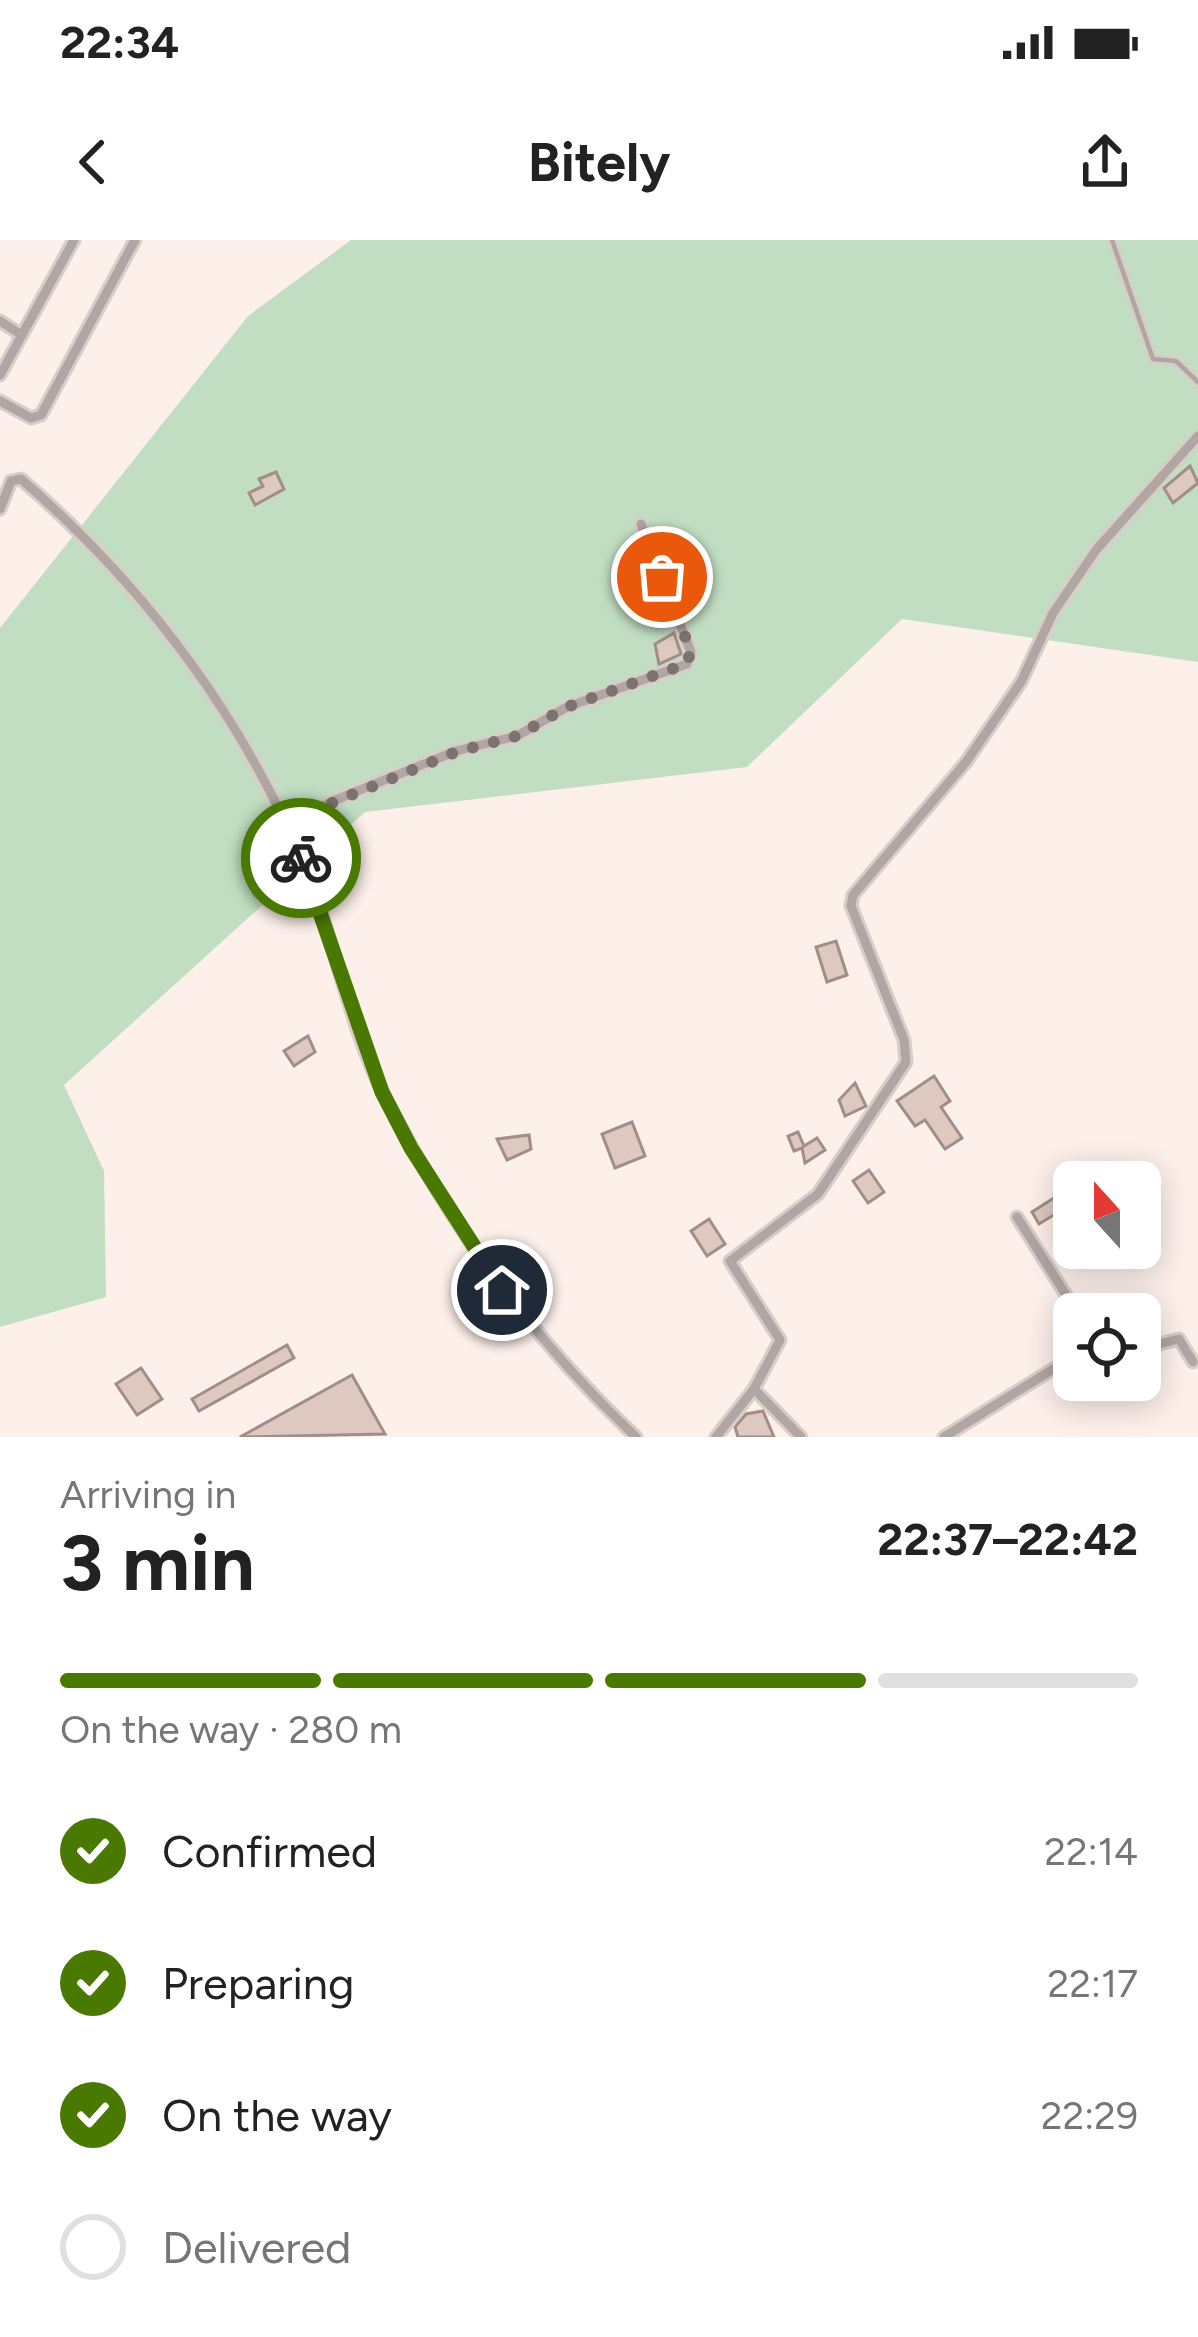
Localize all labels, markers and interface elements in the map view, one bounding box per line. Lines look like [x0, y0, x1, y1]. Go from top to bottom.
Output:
text: 22:34 [60, 15, 179, 69]
icon: back [60, 129, 126, 195]
icon: share [1072, 129, 1138, 195]
text: Bitely [528, 130, 670, 195]
pin [611, 526, 713, 628]
icon: bag [629, 544, 695, 610]
courier [241, 798, 361, 918]
icon: bike [268, 825, 334, 891]
north arrow [1053, 1161, 1161, 1269]
map controls [1053, 1161, 1161, 1401]
pin [451, 1239, 553, 1341]
icon: home [469, 1257, 535, 1323]
button: locate [1053, 1293, 1161, 1401]
text: Arriving in [60, 1471, 236, 1518]
text: 22:37–22:42 [877, 1512, 1138, 1566]
text: 3 min [60, 1516, 255, 1610]
text: On the way · 280 m [60, 1706, 402, 1753]
icon: check [60, 1818, 126, 1884]
text: Confirmed [162, 1824, 377, 1878]
text: 22:14 [1044, 1828, 1138, 1875]
icon: check [60, 1950, 126, 2016]
text: Preparing [162, 1956, 354, 2010]
text: 22:17 [1047, 1960, 1138, 2007]
icon: check [60, 2082, 126, 2148]
text: On the way [162, 2088, 392, 2142]
text: 22:29 [1041, 2092, 1138, 2139]
text: Delivered [162, 2220, 351, 2274]

